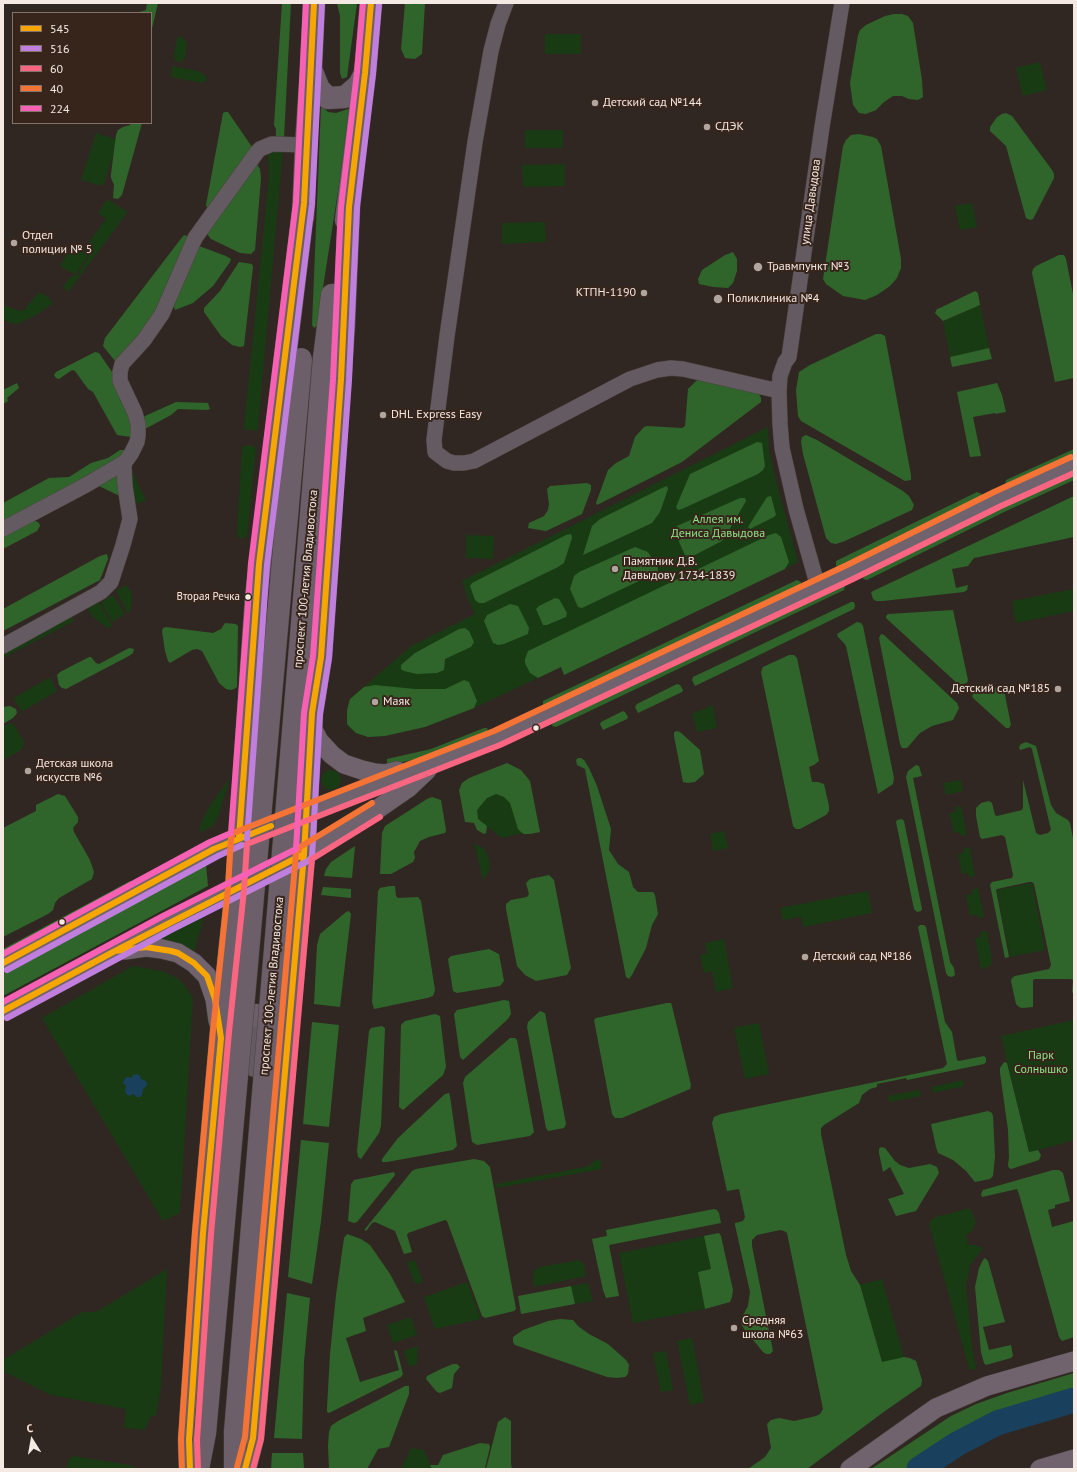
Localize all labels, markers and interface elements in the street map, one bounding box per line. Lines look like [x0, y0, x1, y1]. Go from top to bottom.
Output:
legend [12, 12, 152, 124]
text: 545 [50, 21, 70, 36]
text: 516 [50, 41, 70, 56]
text: 60 [50, 61, 63, 76]
text: 40 [50, 81, 63, 96]
place label: Детский сад №144 [603, 96, 702, 110]
marker: Детский сад №144 [590, 98, 600, 108]
text: 224 [50, 101, 70, 116]
place label: СДЭК [715, 120, 744, 134]
marker: СДЭК [702, 122, 712, 132]
street label: улица Давыдова [798, 158, 824, 246]
place label: Отдел полиции № 5 [22, 229, 92, 257]
marker: Отдел полиции № 5 [9, 238, 19, 248]
place label: Травмпункт №3 [767, 260, 850, 274]
marker: Травмпункт №3 [752, 261, 764, 273]
place label: КТПН-1190 [576, 286, 636, 300]
marker: КТПН-1190 [639, 288, 649, 298]
place label: Поликлиника №4 [727, 292, 819, 306]
marker: Поликлиника №4 [712, 293, 724, 305]
place label: DHL Express Easy [391, 408, 482, 422]
marker: DHL Express Easy [378, 410, 388, 420]
street label: проспект 100-летия Владивостока [291, 489, 321, 669]
park label: Аллея им. Дениса Давыдова [671, 513, 765, 541]
place label: Памятник Д.В. Давыдову 1734-1839 [623, 555, 735, 583]
marker: Памятник Д.В. Давыдову 1734-1839 [610, 564, 620, 574]
place label: Вторая Речка [176, 590, 240, 604]
marker: Вторая Речка [243, 592, 253, 602]
place label: Детский сад №185 [951, 682, 1050, 696]
marker: Детский сад №185 [1053, 684, 1063, 694]
place label: Маяк [383, 695, 410, 709]
marker: Маяк [370, 697, 380, 707]
unlabelled marker [531, 723, 541, 733]
place label: Детская школа искусств №6 [36, 757, 113, 785]
marker: Детская школа искусств №6 [23, 766, 33, 776]
street label: проспект 100-летия Владивостока [257, 896, 287, 1076]
unlabelled marker [57, 917, 67, 927]
place label: Детский сад №186 [813, 950, 912, 964]
marker: Детский сад №186 [800, 952, 810, 962]
park label: Парк Солнышко [1014, 1049, 1068, 1077]
place label: Средняя школа №63 [742, 1314, 803, 1342]
marker: Средняя школа №63 [729, 1323, 739, 1333]
north arrow [12, 1420, 52, 1460]
text: С [25, 1421, 34, 1436]

